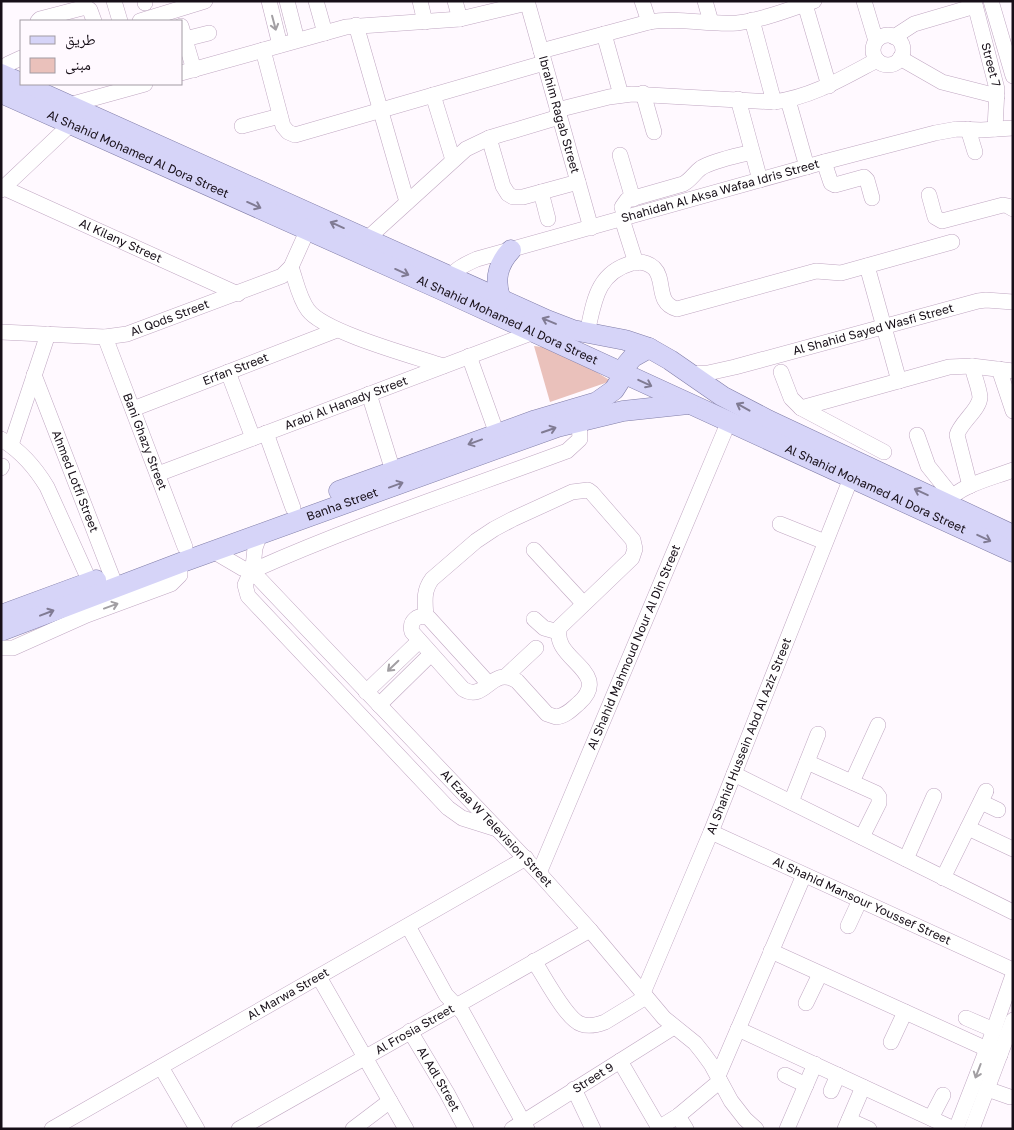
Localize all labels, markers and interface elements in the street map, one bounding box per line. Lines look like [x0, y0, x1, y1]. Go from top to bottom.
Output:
one-way arrow [270, 15, 280, 31]
legend [20, 20, 182, 85]
text: طريق [65, 30, 96, 50]
street label: Street 7 [978, 41, 1004, 88]
street label: Ibrahim Ragab Street [536, 54, 583, 175]
text: مبنى [65, 55, 91, 75]
street label: Al Shahid Mohamed Al Dora Street [45, 107, 232, 201]
street label: Shahidah Al Aksa Wafaa Idris Street [619, 156, 821, 225]
one-way arrow [246, 201, 261, 211]
street label: Al Kilany Street [77, 215, 165, 266]
one-way arrow [330, 219, 345, 229]
one-way arrow [394, 267, 409, 277]
street label: Al Shahid Mohamed Al Dora Street [415, 272, 601, 368]
street label: Al Qods Street [128, 296, 211, 339]
street label: Al Shahid Sayed Wasfi Street [791, 300, 955, 358]
one-way arrow [542, 315, 557, 325]
street label: Erfan Street [200, 349, 271, 388]
street label: Arabi Al Hanady Street [282, 372, 410, 433]
one-way arrow [637, 378, 652, 388]
street label: Bani Ghazy Street [120, 391, 171, 492]
one-way arrow [735, 402, 750, 412]
one-way arrow [541, 425, 557, 434]
street label: Ahmed Lotfi Street [49, 428, 102, 535]
one-way arrow [467, 438, 483, 447]
street label: Al Shahid Mohamed Al Dora Street [783, 440, 969, 537]
one-way arrow [388, 480, 404, 489]
street label: Banha Street [304, 484, 380, 524]
one-way arrow [914, 487, 929, 496]
one-way arrow [976, 534, 991, 544]
street label: Al Shahid Mahmoud Nour Al Din Street [584, 542, 683, 752]
one-way arrow [103, 601, 119, 610]
one-way arrow [39, 608, 54, 617]
street label: Al Shahid Hussein Abd Al Aziz Street [703, 635, 794, 836]
one-way arrow [386, 660, 399, 672]
street label: Al Ezaa W Television Street [438, 766, 556, 890]
street label: Al Shahid Mansour Youssef Street [771, 853, 954, 948]
street label: Al Marwa Street [244, 964, 332, 1023]
street label: Al Frosia Street [372, 1000, 457, 1057]
street label: Al Adl Street [414, 1044, 464, 1114]
street label: Street 9 [570, 1059, 616, 1096]
one-way arrow [973, 1063, 982, 1078]

